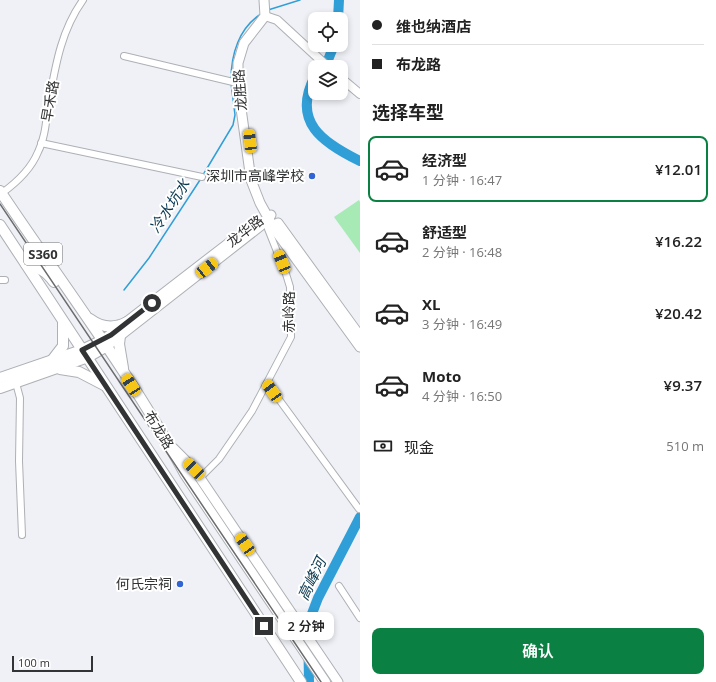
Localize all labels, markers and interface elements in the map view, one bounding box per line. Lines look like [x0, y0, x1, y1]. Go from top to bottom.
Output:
map controls [308, 12, 348, 100]
button: locate [308, 12, 348, 52]
text: 维也纳酒店 [396, 16, 471, 36]
text: 布龙路 [396, 54, 441, 74]
button: layers [308, 60, 348, 100]
street label: 龙胜路 [229, 68, 250, 112]
street label: 早禾路 [37, 79, 63, 123]
text: 选择车型 [372, 100, 444, 124]
car [243, 128, 257, 154]
text: 经济型 [422, 150, 467, 170]
icon: car [374, 151, 410, 187]
text: ¥12.01 [655, 159, 702, 179]
place label: 深圳市高峰学校 [206, 166, 304, 185]
marker: 深圳市高峰学校 [307, 171, 317, 181]
text: 1 分钟 · 16:47 [422, 171, 502, 189]
water label: 冷水坑水 [144, 174, 194, 236]
street label: 龙华路 [222, 210, 267, 251]
text: 舒适型 [422, 222, 467, 242]
icon: car [374, 223, 410, 259]
text: ¥16.22 [655, 231, 702, 251]
road number: S360 [24, 243, 62, 265]
text: 2 分钟 · 16:48 [422, 243, 502, 261]
car [272, 249, 292, 275]
car [194, 256, 220, 280]
street label: 赤岭路 [279, 291, 298, 333]
route start [143, 294, 161, 312]
text: XL [422, 294, 440, 314]
icon: car [374, 295, 410, 331]
text: ¥20.42 [655, 303, 702, 323]
text: 3 分钟 · 16:49 [422, 315, 502, 333]
text: Moto [422, 366, 461, 386]
icon: car [374, 367, 410, 403]
car [119, 372, 143, 398]
text: ¥9.37 [664, 375, 702, 395]
car [260, 378, 284, 404]
text: 4 分钟 · 16:50 [422, 387, 502, 405]
street label: 布龙路 [140, 407, 179, 453]
icon: cash [372, 435, 394, 457]
text: 现金 [404, 437, 434, 457]
text: 510 m [666, 437, 704, 455]
car [181, 456, 207, 482]
car [233, 531, 257, 557]
water label: 高峰河 [292, 551, 331, 603]
place label: 何氏宗祠 [116, 574, 172, 593]
marker: 何氏宗祠 [175, 579, 185, 589]
callout: 2 分钟 [278, 612, 334, 640]
route end [255, 617, 273, 635]
text: 2 分钟 [288, 617, 324, 635]
button: 确认 [372, 628, 704, 674]
scale bar [12, 654, 93, 673]
text: 100 m [18, 655, 50, 670]

